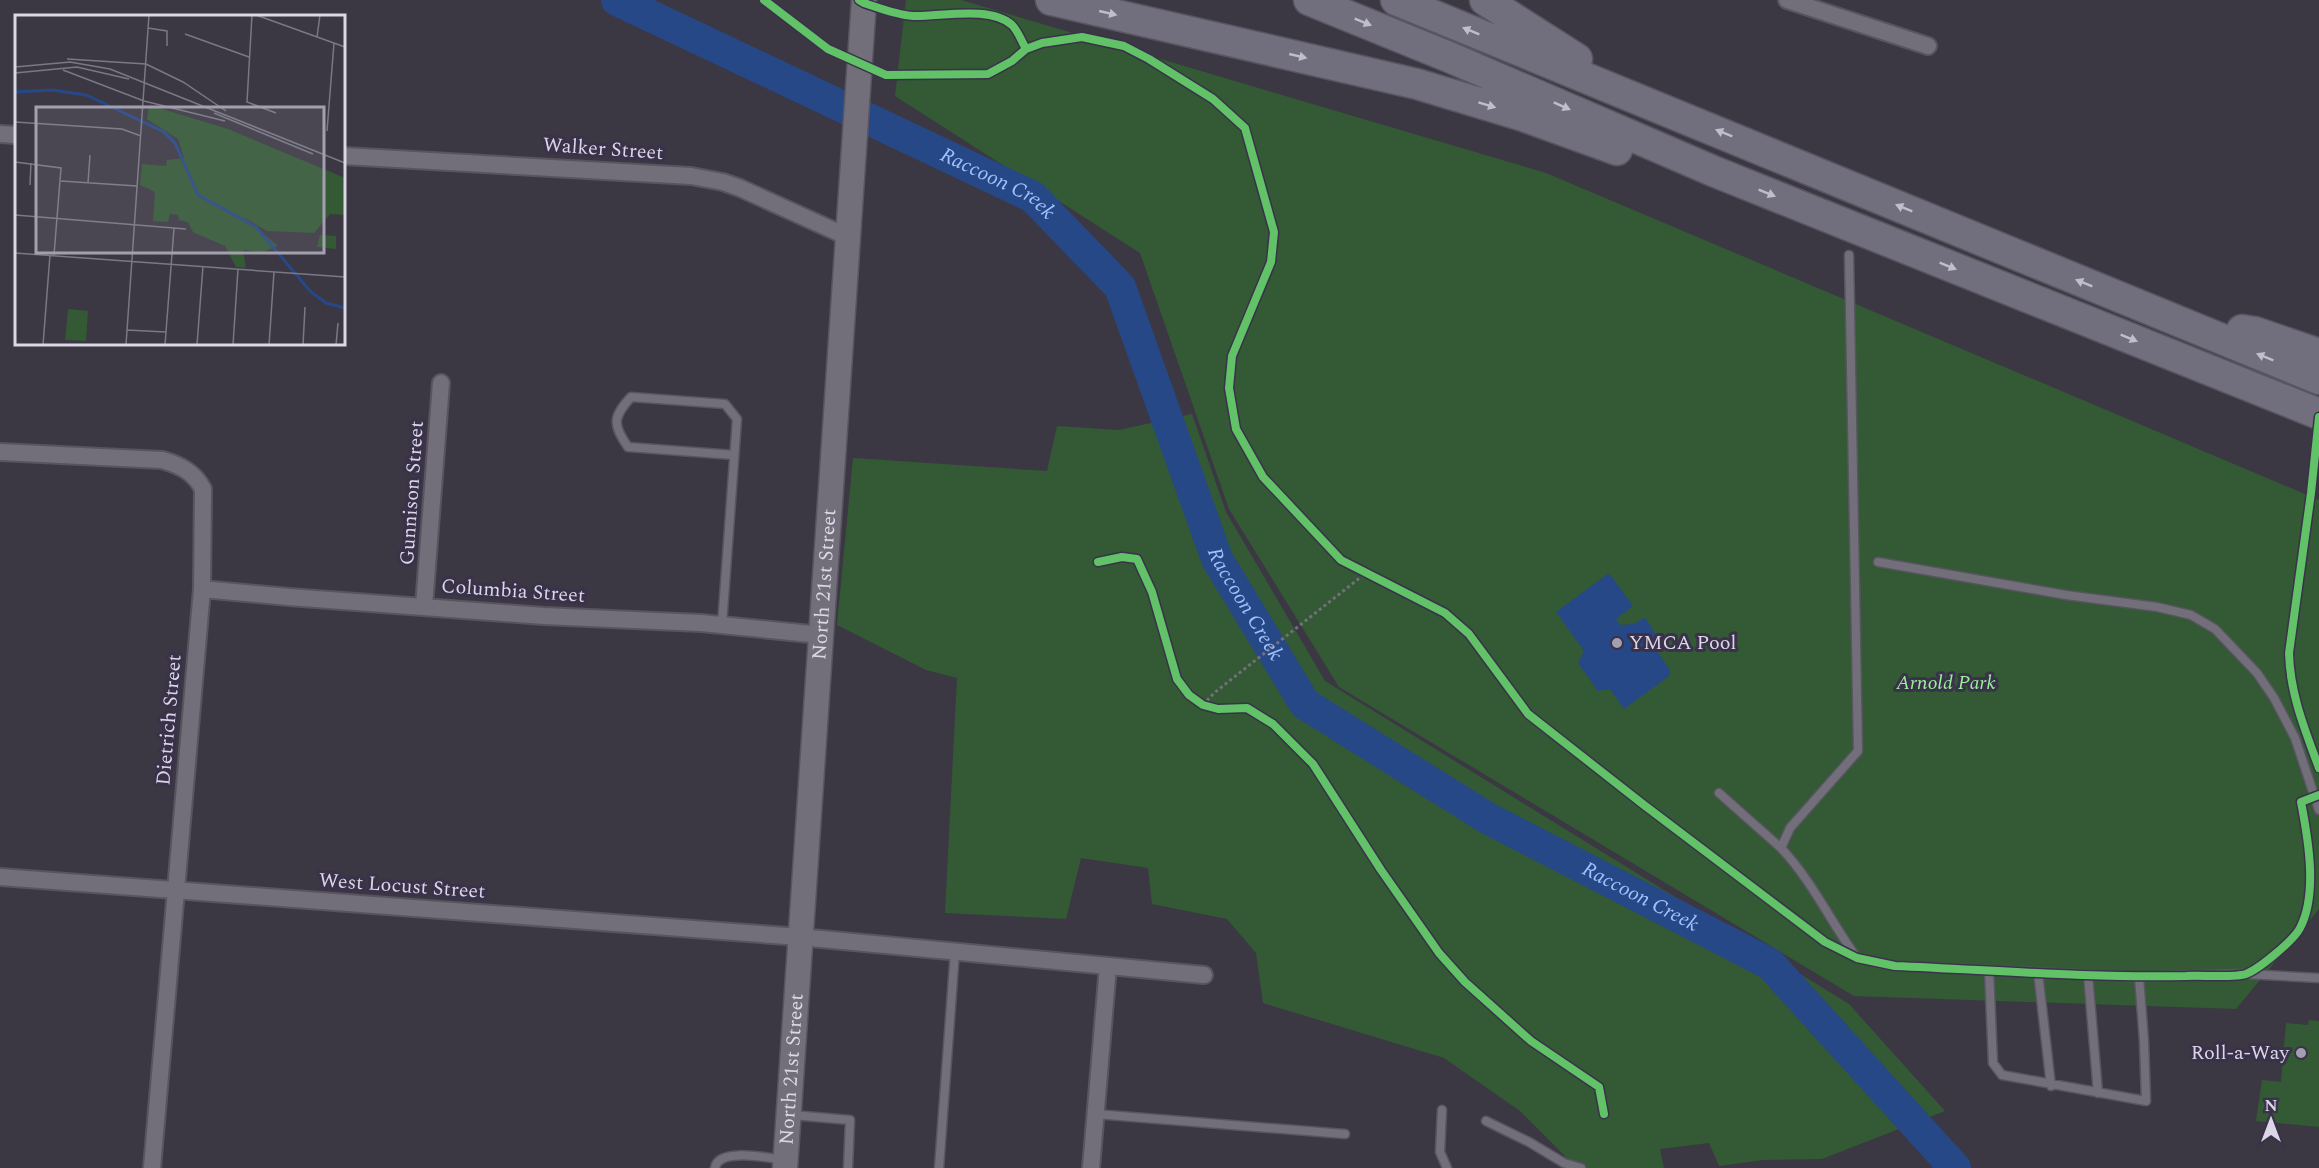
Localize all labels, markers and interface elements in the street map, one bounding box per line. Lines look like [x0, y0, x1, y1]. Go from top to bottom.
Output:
one-way arrow [1099, 9, 1118, 18]
inset map [15, 15, 345, 345]
one-way arrow [1355, 17, 1373, 27]
one-way arrow [1462, 26, 1480, 36]
one-way arrow [1289, 51, 1308, 61]
one-way arrow [1478, 101, 1496, 110]
one-way arrow [1554, 101, 1572, 111]
one-way arrow [1714, 128, 1732, 138]
street label: Walker Street [542, 130, 664, 168]
water label: Raccoon Creek [935, 139, 1063, 227]
one-way arrow [1758, 189, 1776, 198]
one-way arrow [1895, 203, 1913, 212]
one-way arrow [1939, 262, 1957, 271]
one-way arrow [2075, 278, 2093, 287]
one-way arrow [2120, 334, 2138, 343]
one-way arrow [2256, 352, 2274, 361]
street label: Gunnison Street [392, 420, 432, 566]
street label: North 21st Street [804, 508, 845, 661]
water label: Raccoon Creek [1198, 543, 1291, 667]
street label: Columbia Street [440, 571, 586, 611]
place label: YMCA Pool [1629, 628, 1737, 658]
marker: YMCA Pool [1610, 636, 1624, 650]
street label: Dietrich Street [148, 653, 190, 787]
park label: Arnold Park [1895, 668, 1996, 698]
water label: Raccoon Creek [1576, 854, 1704, 941]
street label: West Locust Street [318, 865, 486, 907]
street label: North 21st Street [772, 993, 812, 1146]
place label: Roll-a-Way [2191, 1038, 2290, 1068]
marker: Roll-a-Way [2294, 1046, 2308, 1060]
north arrow [2241, 1090, 2301, 1150]
text: N [2264, 1094, 2278, 1118]

